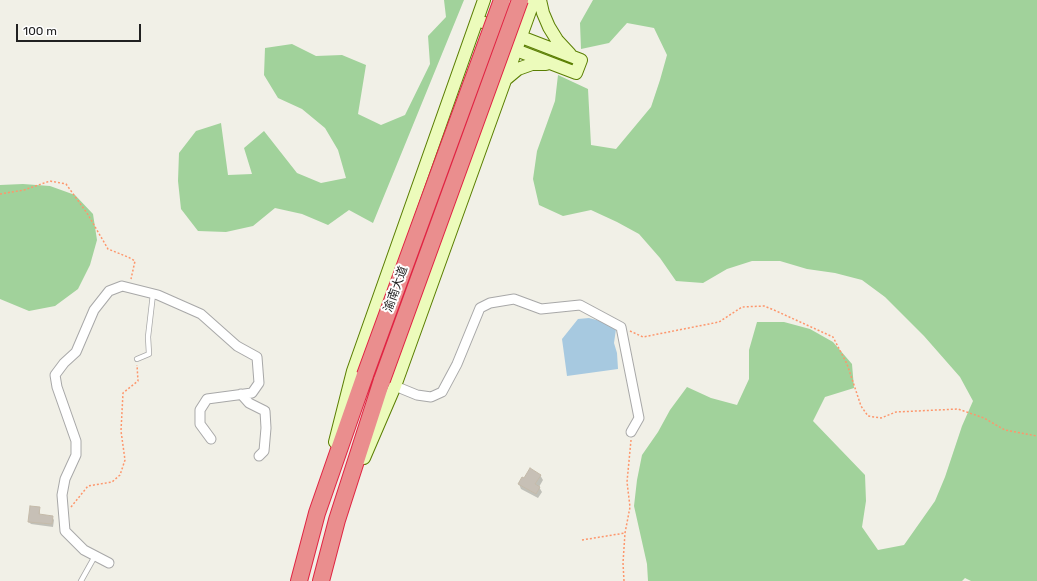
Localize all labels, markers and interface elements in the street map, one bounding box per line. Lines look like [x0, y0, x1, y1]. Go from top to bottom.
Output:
scale bar [18, 16, 143, 42]
text: 100 m [23, 24, 57, 38]
street label: 渝南大道 [381, 264, 411, 314]

